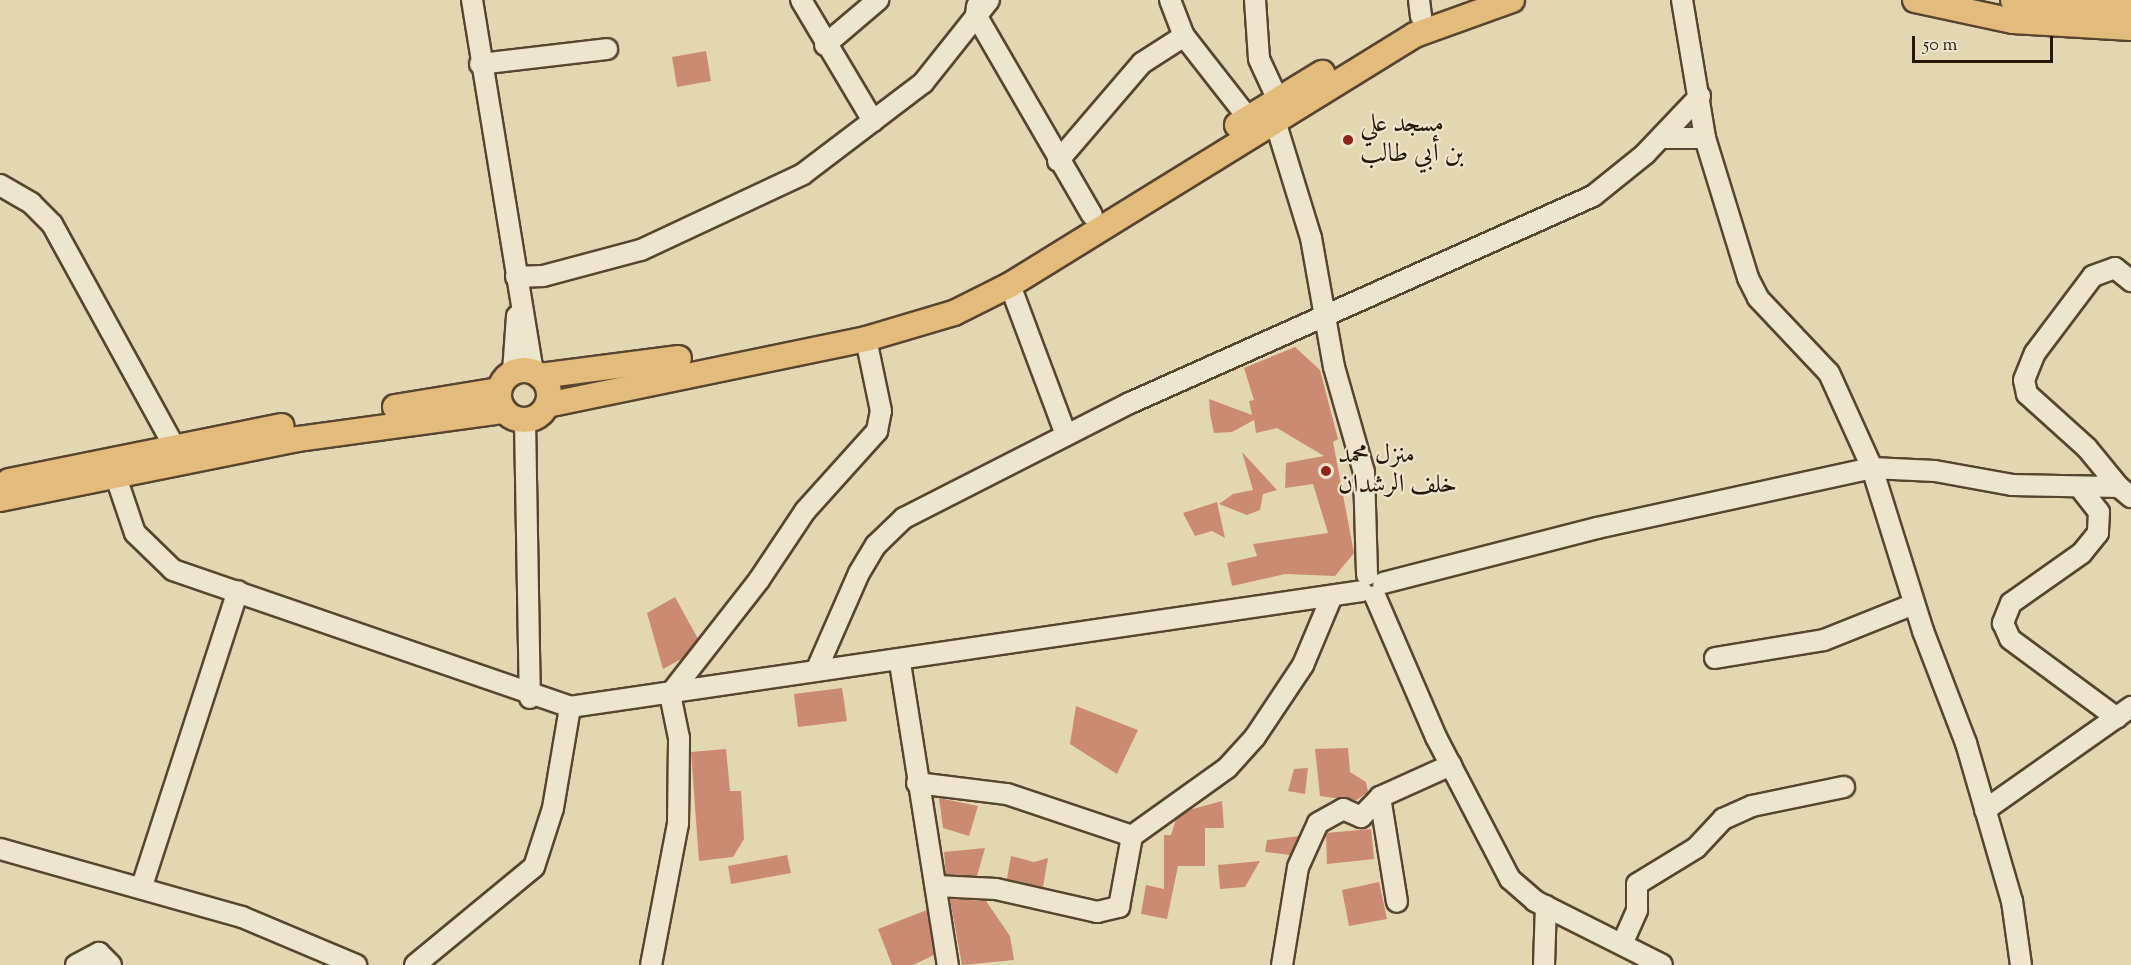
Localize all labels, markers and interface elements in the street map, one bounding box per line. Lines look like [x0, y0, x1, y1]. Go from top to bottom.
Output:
scale bar [1915, 24, 2056, 62]
text: 50 m [1923, 33, 1957, 59]
place label: مسجد علي بن أبي طالب [1360, 109, 1464, 170]
marker: مسجد علي بن أبي طالب [1341, 133, 1355, 147]
place label: منزل محمد خلف الرشدان [1338, 440, 1457, 502]
marker: منزل محمد خلف الرشدان [1319, 464, 1333, 478]

